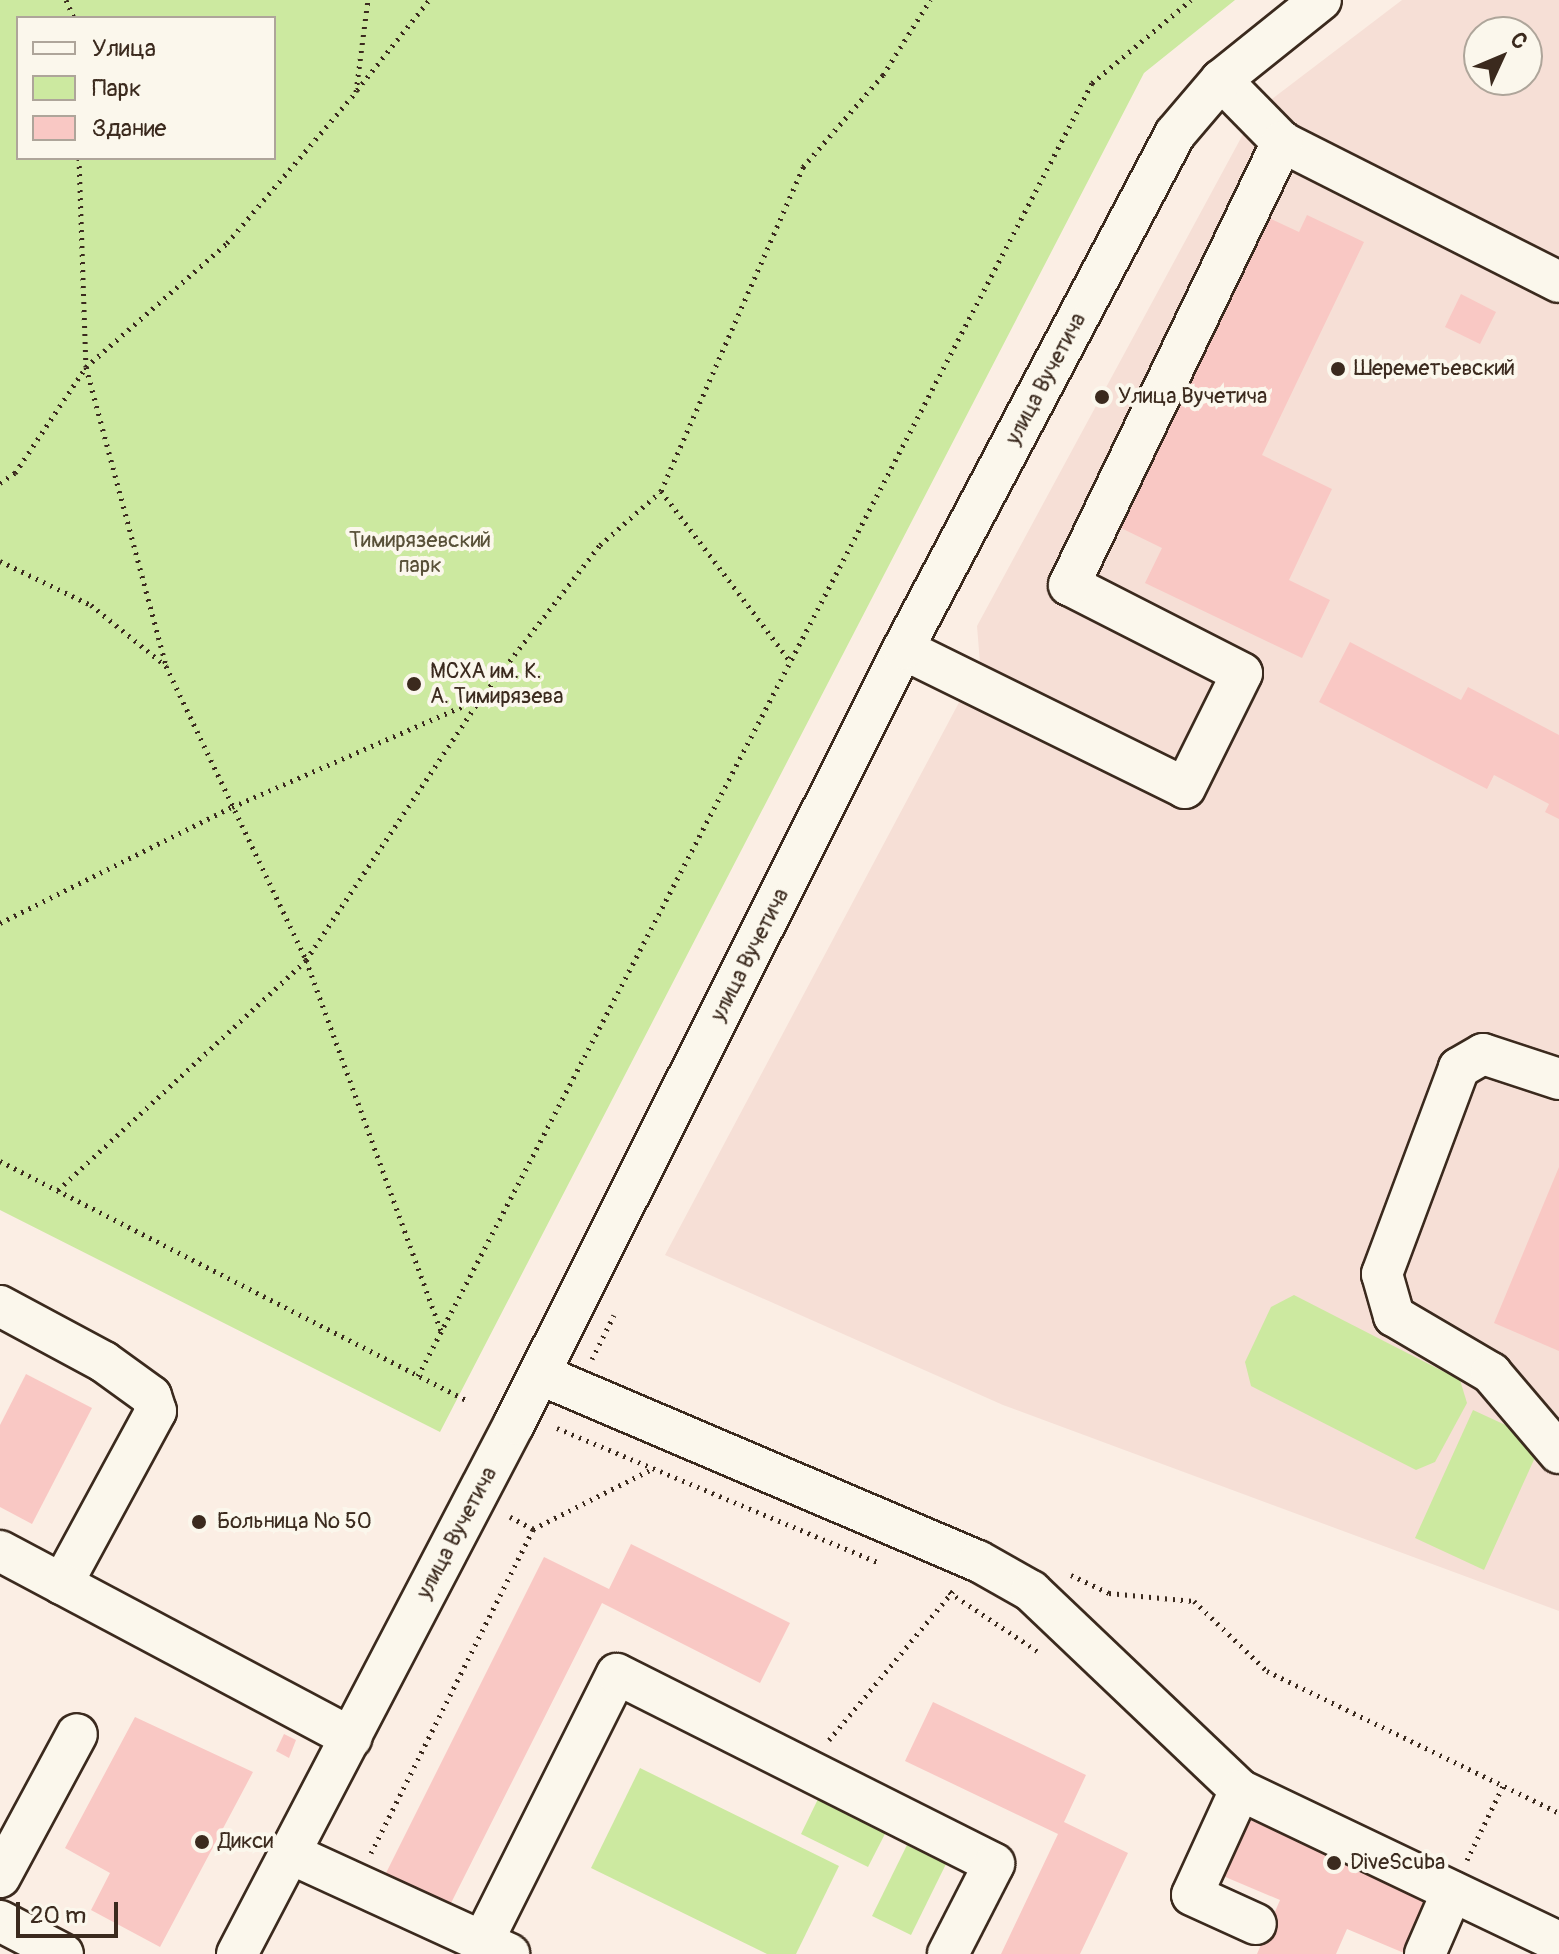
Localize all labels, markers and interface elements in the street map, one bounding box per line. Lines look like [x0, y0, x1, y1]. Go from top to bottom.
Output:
legend [16, 16, 276, 160]
north arrow [1463, 16, 1543, 96]
text: С [1504, 26, 1534, 55]
text: Улица [92, 34, 156, 63]
text: Парк [92, 74, 141, 103]
text: Здание [92, 114, 166, 143]
street label: улица Вучетича [1000, 309, 1092, 449]
place label: Шереметьевский [1354, 356, 1515, 382]
marker: Шереметьевский [1329, 360, 1347, 378]
place label: Улица Вучетича [1118, 384, 1267, 410]
marker: Улица Вучетича [1093, 388, 1111, 406]
park label: Тимирязевский парк [349, 527, 491, 578]
place label: МСХА им. К. А. Тимирязева [430, 658, 563, 710]
marker: МСХА им. К. А. Тимирязева [405, 675, 423, 693]
street label: улица Вучетича [705, 884, 795, 1026]
street label: улица Вучетича [411, 1463, 503, 1603]
place label: Больница № 50 [217, 1509, 372, 1535]
marker: Больница № 50 [188, 1511, 210, 1533]
place label: Дикси [218, 1829, 273, 1855]
marker: Дикси [193, 1833, 211, 1851]
place label: DiveScuba [1350, 1850, 1445, 1876]
marker: DiveScuba [1325, 1854, 1343, 1872]
scale bar [20, 1886, 122, 1936]
text: 20 m [30, 1901, 86, 1930]

